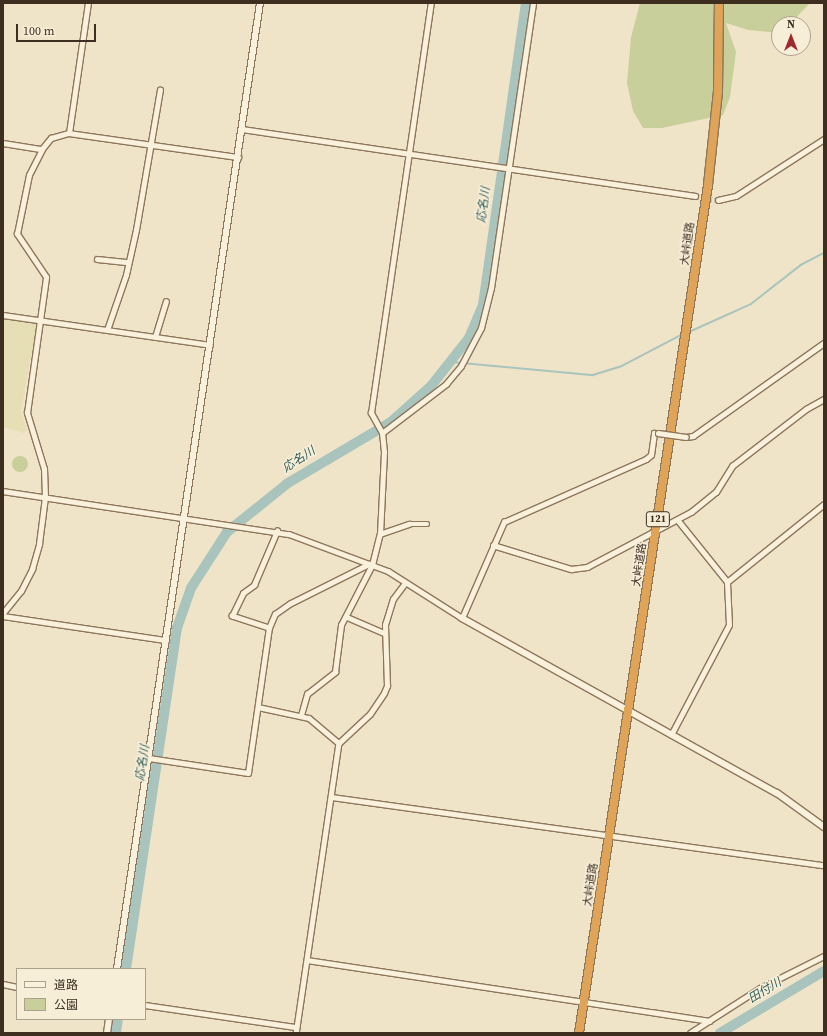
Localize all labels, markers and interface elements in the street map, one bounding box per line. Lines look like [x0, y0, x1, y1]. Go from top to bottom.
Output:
scale bar [18, 16, 98, 42]
north arrow [771, 16, 811, 56]
text: N [787, 17, 795, 32]
text: 100 m [23, 23, 55, 39]
water label: 応名川 [474, 186, 494, 224]
street label: 大峠道路 [678, 221, 698, 267]
water label: 応名川 [280, 444, 318, 476]
road number: 121 [645, 511, 671, 527]
street label: 大峠道路 [630, 542, 650, 588]
water label: 応名川 [133, 744, 153, 782]
street label: 大峠道路 [581, 862, 601, 908]
legend [16, 968, 146, 1020]
water label: 田付川 [746, 976, 784, 1006]
text: 道路 [54, 977, 78, 993]
text: 公園 [54, 997, 78, 1013]

